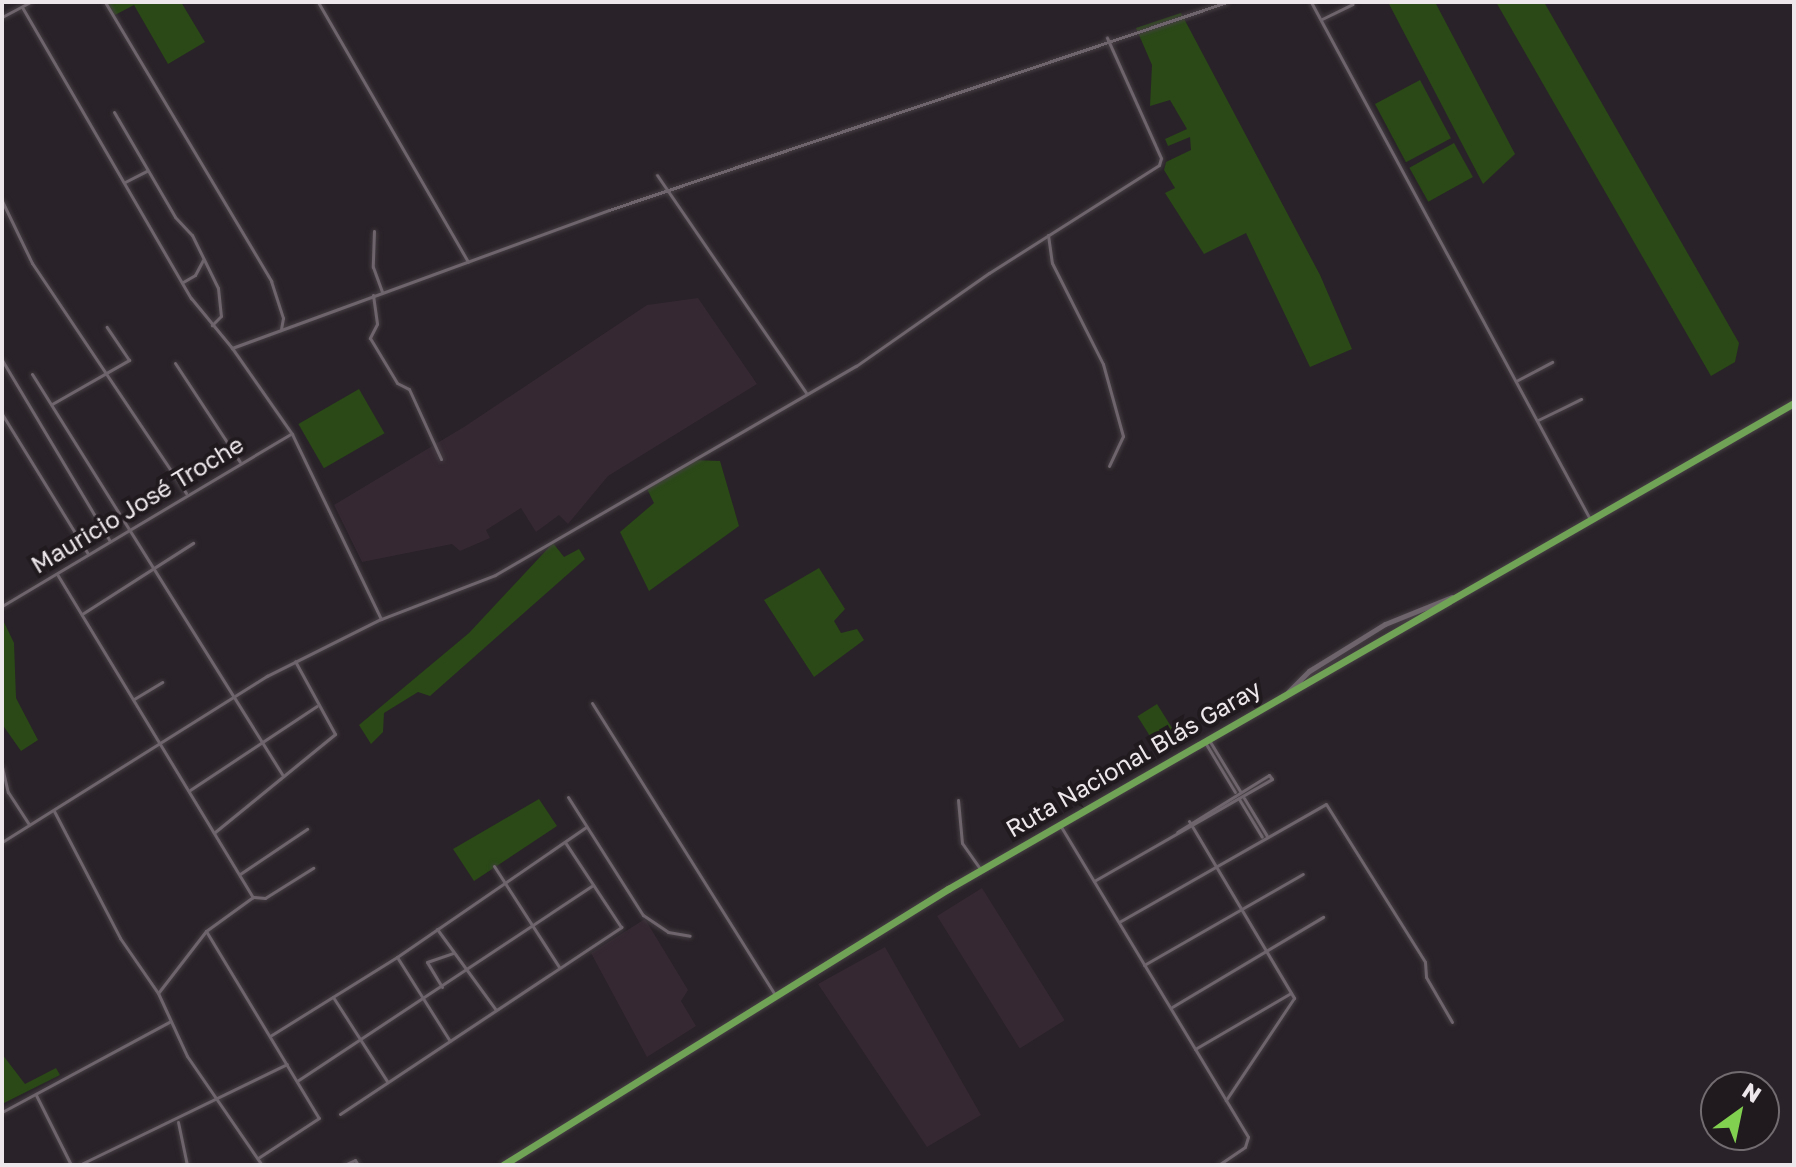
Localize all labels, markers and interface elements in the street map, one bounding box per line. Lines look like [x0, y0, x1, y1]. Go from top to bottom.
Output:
street label: Mauricio José Troche [26, 429, 248, 579]
street label: Ruta Nacional Blás Garay [1000, 673, 1266, 843]
north arrow [1700, 1071, 1780, 1151]
text: N [1738, 1076, 1767, 1108]

